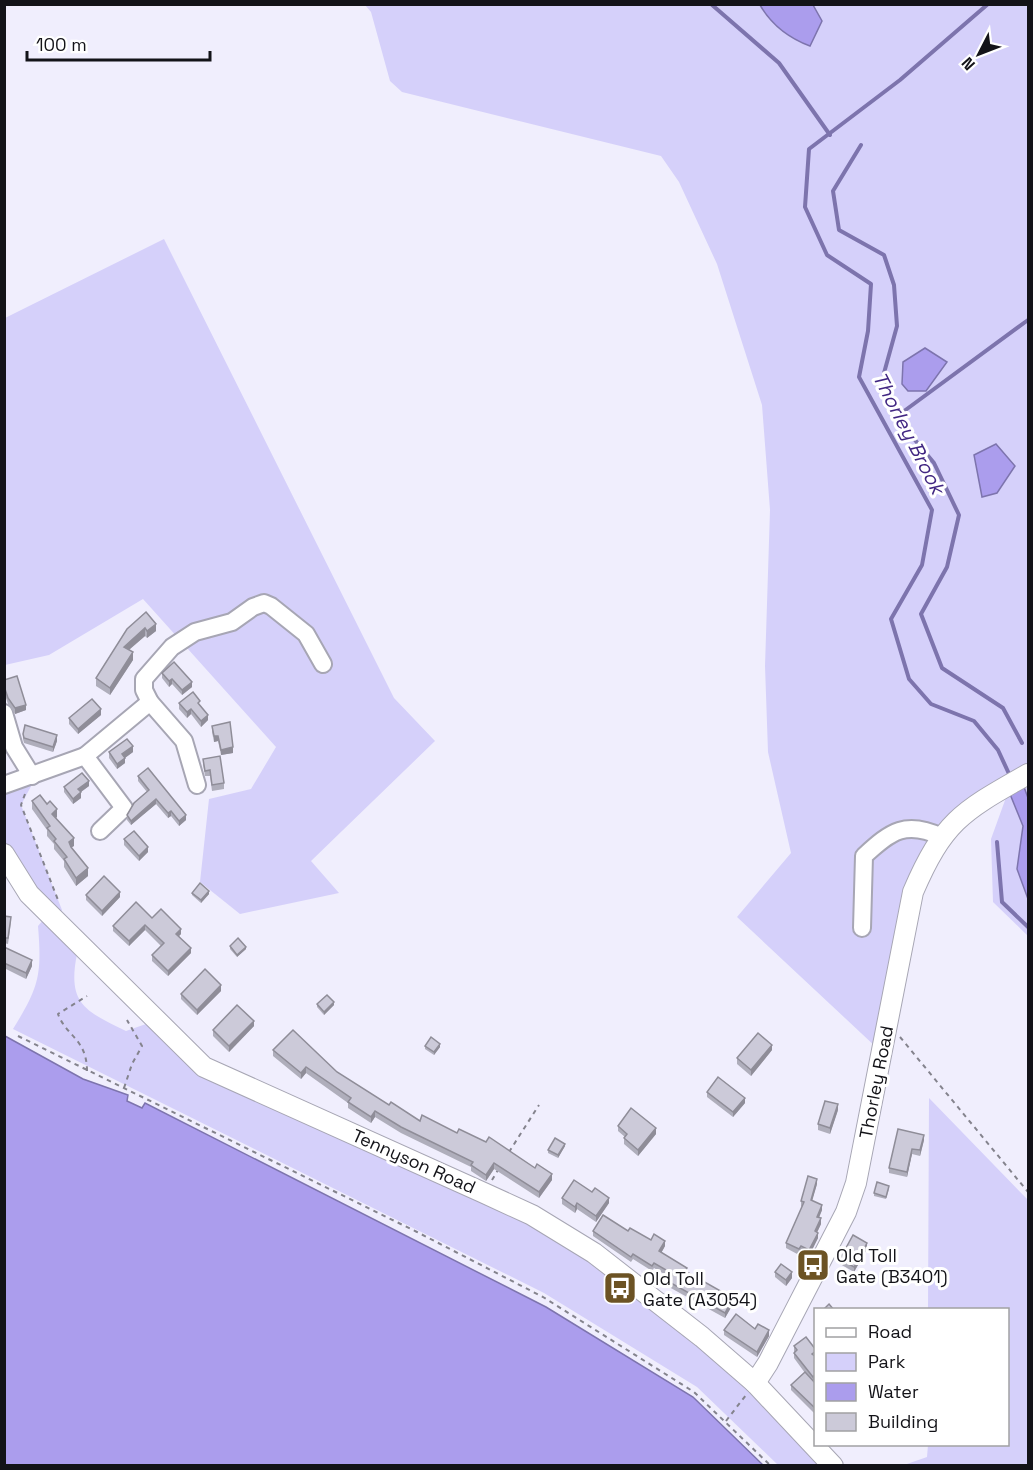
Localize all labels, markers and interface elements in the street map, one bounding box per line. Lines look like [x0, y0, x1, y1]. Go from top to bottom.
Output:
scale bar [27, 24, 210, 62]
north arrow [949, 24, 1009, 84]
text: 100 m [36, 33, 87, 56]
text: N [957, 53, 980, 75]
water label: Thorley Brook [867, 367, 952, 501]
street label: Thorley Road [854, 1024, 898, 1140]
street label: Tennyson Road [349, 1123, 479, 1199]
place label: Old Toll Gate (B3401) [836, 1244, 948, 1288]
bus stop icon: Old Toll Gate (B3401) [795, 1247, 831, 1283]
place label: Old Toll Gate (A3054) [643, 1267, 757, 1311]
bus stop icon: Old Toll Gate (A3054) [602, 1270, 638, 1306]
legend [814, 1308, 1009, 1446]
text: Road [868, 1320, 912, 1343]
text: Park [868, 1350, 906, 1373]
text: Water [868, 1380, 919, 1403]
text: Building [868, 1410, 938, 1433]

